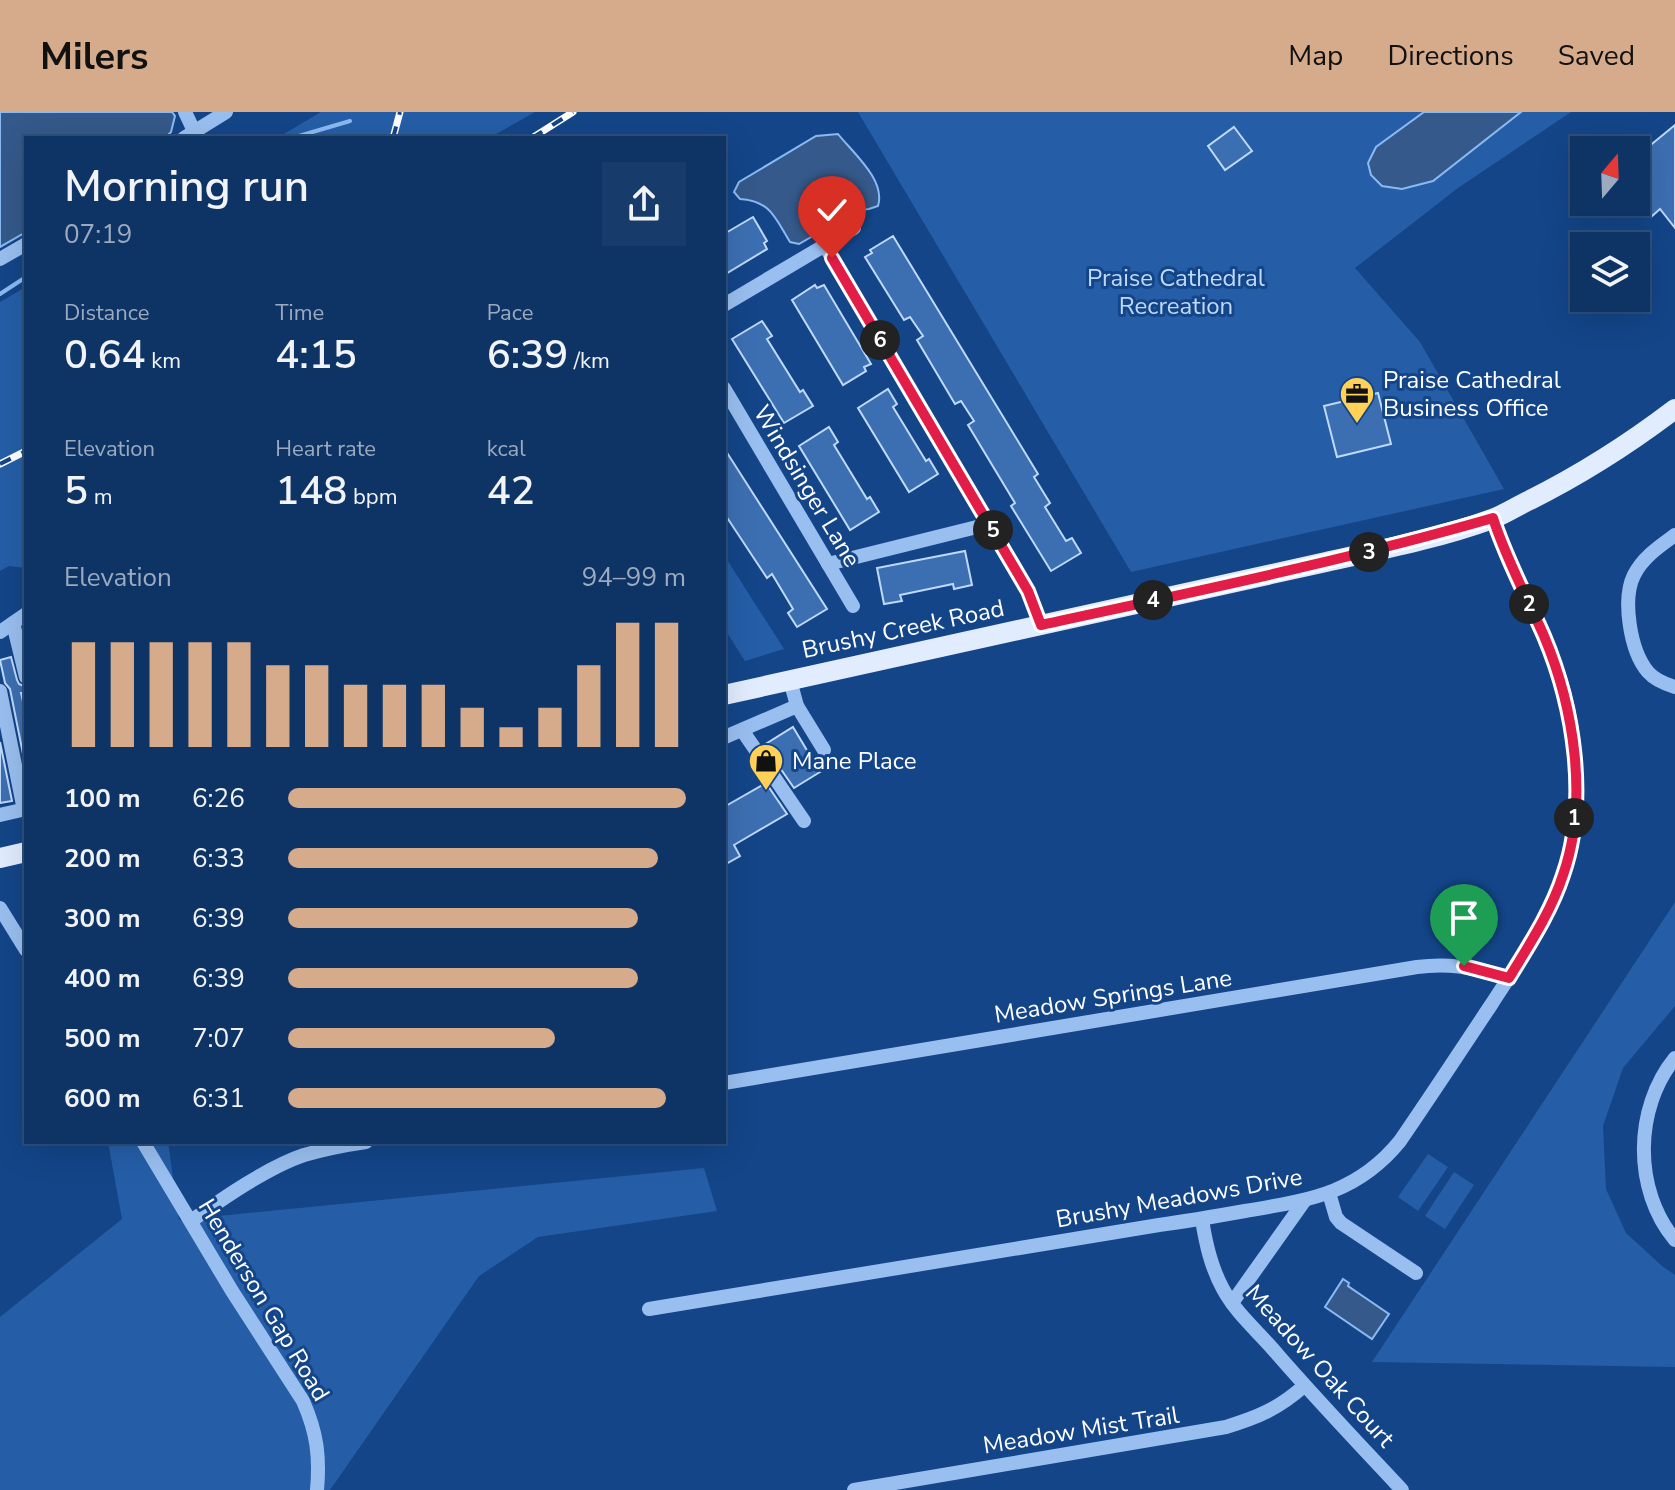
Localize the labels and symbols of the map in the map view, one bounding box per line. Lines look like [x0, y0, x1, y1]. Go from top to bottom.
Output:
north arrow [1570, 136, 1650, 216]
pin [798, 176, 866, 258]
park label: Praise Cathedral Recreation [1087, 262, 1265, 322]
pin: 6 [860, 320, 900, 360]
place label: Praise Cathedral Business Office [1383, 364, 1561, 424]
office icon: Praise Cathedral Business Office [1338, 375, 1376, 425]
street label: Windsinger Lane [746, 399, 868, 573]
pin: 5 [973, 510, 1013, 550]
pin: 3 [1349, 532, 1389, 572]
pin: 4 [1133, 580, 1173, 620]
pin: 2 [1509, 584, 1549, 624]
street label: Brushy Creek Road [799, 592, 1007, 666]
shop icon: Mane Place [747, 742, 785, 792]
place label: Mane Place [792, 745, 916, 777]
pin: 1 [1554, 798, 1594, 838]
pin [1430, 884, 1498, 966]
street label: Meadow Springs Lane [992, 961, 1234, 1031]
street label: Brushy Meadows Drive [1053, 1161, 1305, 1235]
street label: Henderson Gap Road [191, 1193, 337, 1407]
street label: Meadow Oak Court [1238, 1278, 1402, 1455]
street label: Meadow Mist Trail [981, 1399, 1181, 1461]

